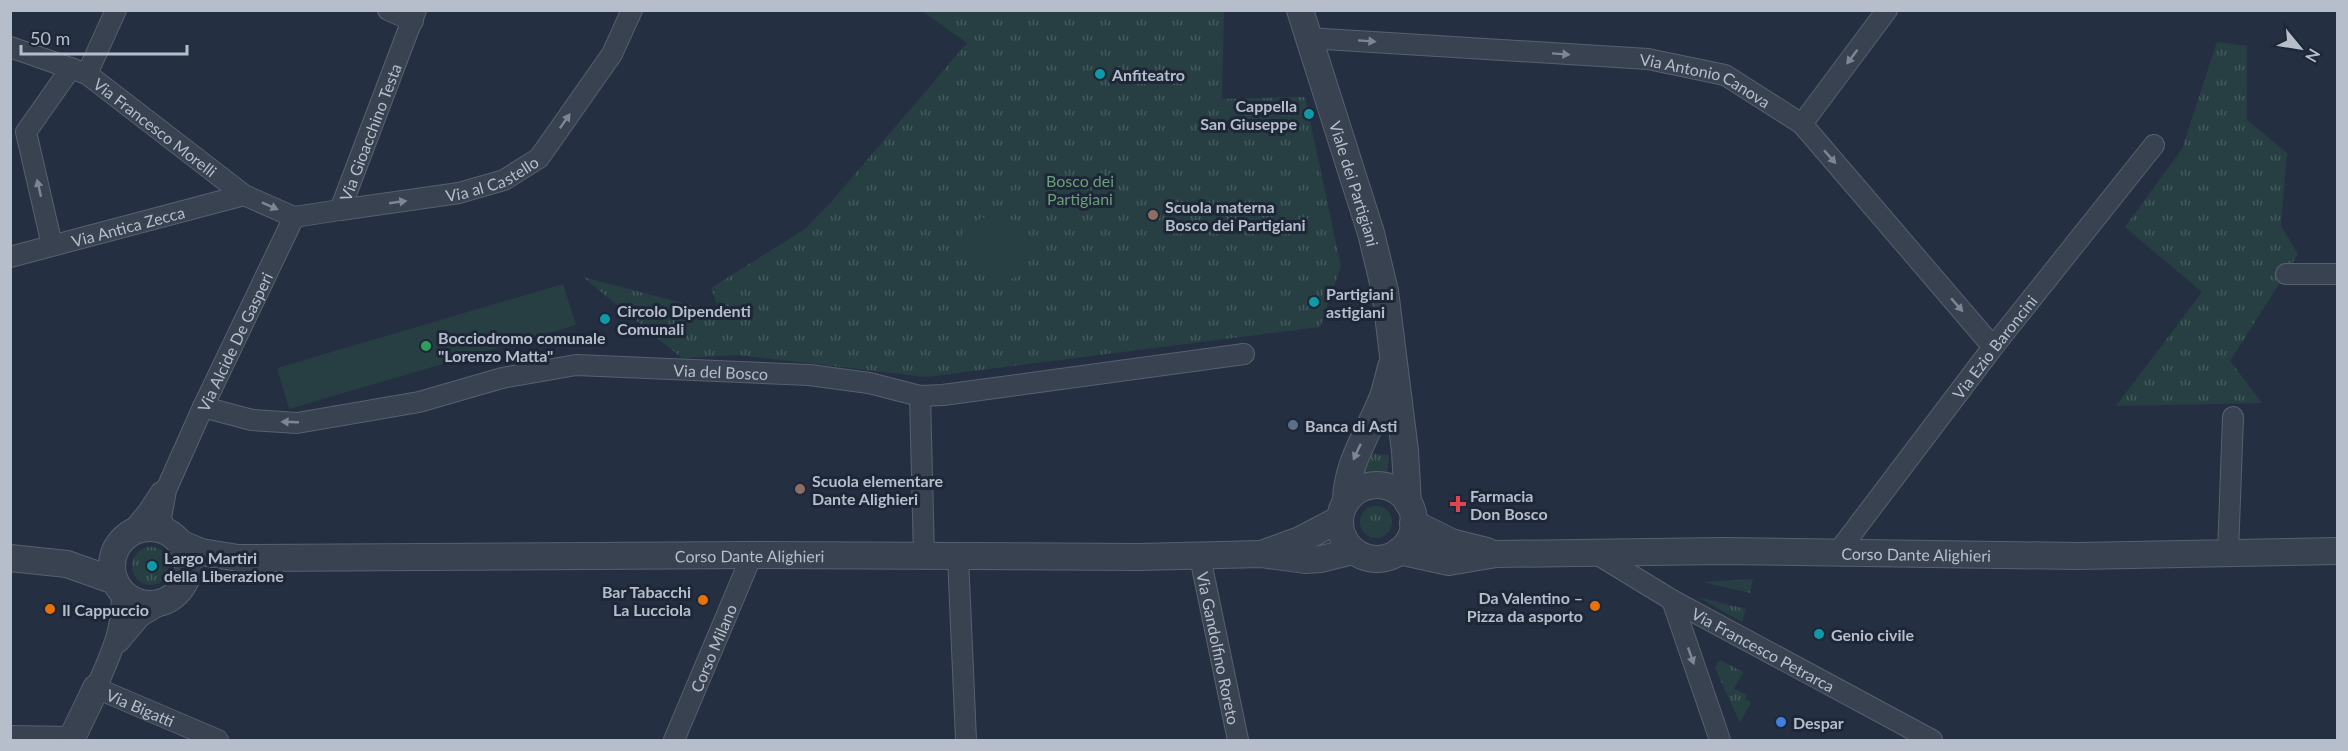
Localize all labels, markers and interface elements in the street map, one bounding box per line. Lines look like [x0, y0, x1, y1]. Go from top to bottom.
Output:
scale bar [21, 18, 188, 56]
north arrow [2270, 18, 2330, 78]
text: 50 m [30, 27, 70, 49]
one-way arrow [1357, 37, 1376, 46]
text: N [2302, 46, 2325, 66]
one-way arrow [1552, 49, 1571, 58]
street label: Via Antonio Canova [1639, 49, 1774, 111]
one-way arrow [1846, 49, 1858, 65]
street label: Via Gioacchino Testa [335, 61, 404, 203]
place label: Anfiteatro [1111, 65, 1185, 84]
marker: Anfiteatro [1093, 67, 1107, 81]
street label: Via Francesco Morelli [90, 73, 221, 180]
place label: Cappella San Giuseppe [1200, 96, 1297, 133]
marker: Cappella San Giuseppe [1302, 107, 1316, 121]
one-way arrow [559, 113, 571, 129]
street label: Viale dei Partigiani [1326, 118, 1383, 248]
one-way arrow [1823, 149, 1836, 164]
street label: Via al Castello [444, 151, 542, 204]
park label: Bosco dei Partigiani [1046, 171, 1114, 208]
one-way arrow [34, 179, 44, 197]
place label: Scuola materna Bosco dei Partigiani [1165, 197, 1306, 234]
one-way arrow [389, 198, 408, 207]
street label: Via Antica Zecca [69, 202, 187, 250]
one-way arrow [261, 202, 278, 211]
marker: Scuola materna Bosco dei Partigiani [1146, 208, 1160, 222]
street label: Via Alcide De Gasperi [193, 269, 276, 414]
place label: Partigiani astigiani [1326, 284, 1394, 321]
street label: Via Ezio Baroncini [1948, 291, 2040, 402]
marker: Partigiani astigiani [1307, 295, 1321, 309]
one-way arrow [1950, 297, 1963, 312]
place label: Circolo Dipendenti Comunali [617, 301, 751, 338]
marker: Circolo Dipendenti Comunali [598, 312, 612, 326]
place label: Bocciodromo comunale "Lorenzo Matta" [438, 328, 606, 365]
marker: Bocciodromo comunale "Lorenzo Matta" [419, 339, 433, 353]
street label: Via del Bosco [673, 360, 769, 383]
place label: Banca di Asti [1305, 416, 1397, 435]
one-way arrow [280, 418, 299, 427]
marker: Banca di Asti [1286, 418, 1300, 432]
one-way arrow [1353, 443, 1362, 460]
place label: Scuola elementare Dante Alighieri [812, 471, 943, 508]
marker: Scuola elementare Dante Alighieri [793, 482, 807, 496]
place label: Farmacia Don Bosco [1470, 486, 1548, 523]
marker: Farmacia Don Bosco [1451, 497, 1465, 511]
street label: Corso Dante Alighieri [1841, 543, 1991, 564]
street label: Corso Dante Alighieri [675, 545, 825, 565]
place label: Largo Martiri della Liberazione [164, 548, 284, 585]
marker: Largo Martiri della Liberazione [145, 559, 159, 573]
street label: Via Gandolfino Roreto [1194, 570, 1244, 726]
place label: Bar Tabacchi La Lucciola [602, 582, 691, 619]
place label: Da Valentino – Pizza da asporto [1467, 588, 1583, 625]
marker: Bar Tabacchi La Lucciola [696, 593, 710, 607]
marker: Da Valentino – Pizza da asporto [1588, 599, 1602, 613]
place label: Il Cappuccio [62, 600, 149, 619]
street label: Corso Milano [686, 601, 740, 695]
marker: Il Cappuccio [43, 602, 57, 616]
street label: Via Francesco Petrarca [1689, 603, 1838, 695]
place label: Genio civile [1831, 625, 1914, 644]
marker: Genio civile [1812, 627, 1826, 641]
one-way arrow [1686, 647, 1696, 665]
street label: Via Bigatti [104, 684, 178, 730]
place label: Despar [1793, 713, 1844, 732]
marker: Despar [1774, 715, 1788, 729]

